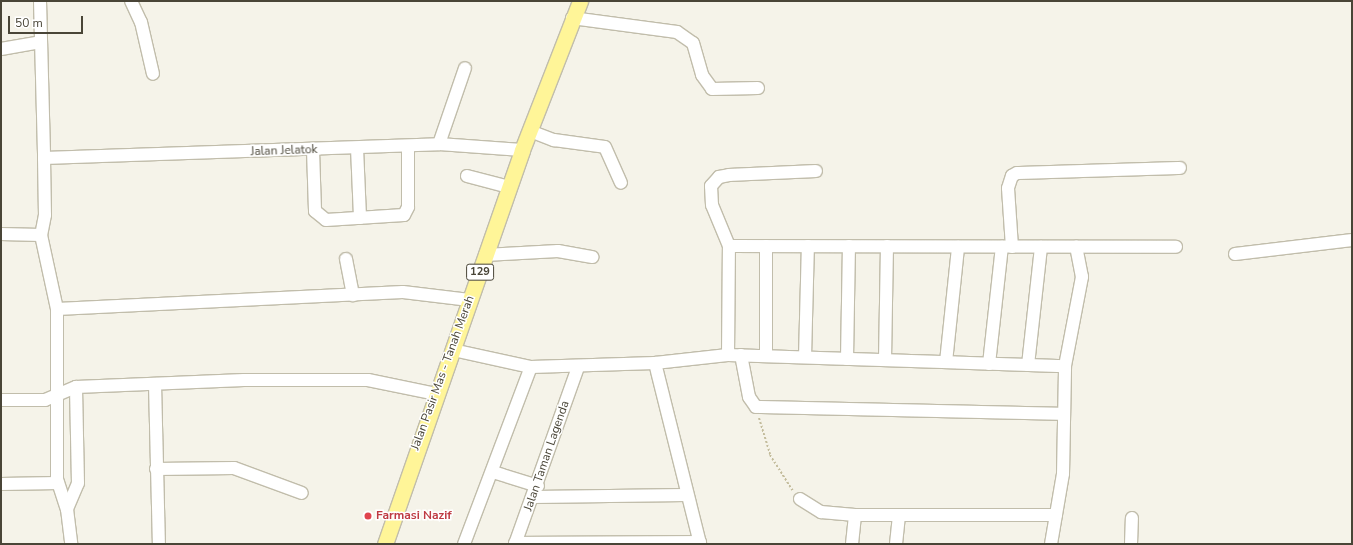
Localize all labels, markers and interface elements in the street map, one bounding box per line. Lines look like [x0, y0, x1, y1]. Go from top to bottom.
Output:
scale bar [10, 8, 85, 34]
text: 50 m [15, 15, 43, 31]
street label: Jalan Jelatok [250, 143, 318, 159]
road number: 129 [466, 263, 494, 281]
street label: Jalan Pasir Mas - Tanah Merah [408, 294, 478, 452]
street label: Jalan Taman Lagenda [521, 399, 573, 513]
place label: Farmasi Nazif [376, 509, 452, 523]
marker: Farmasi Nazif [363, 511, 373, 521]

